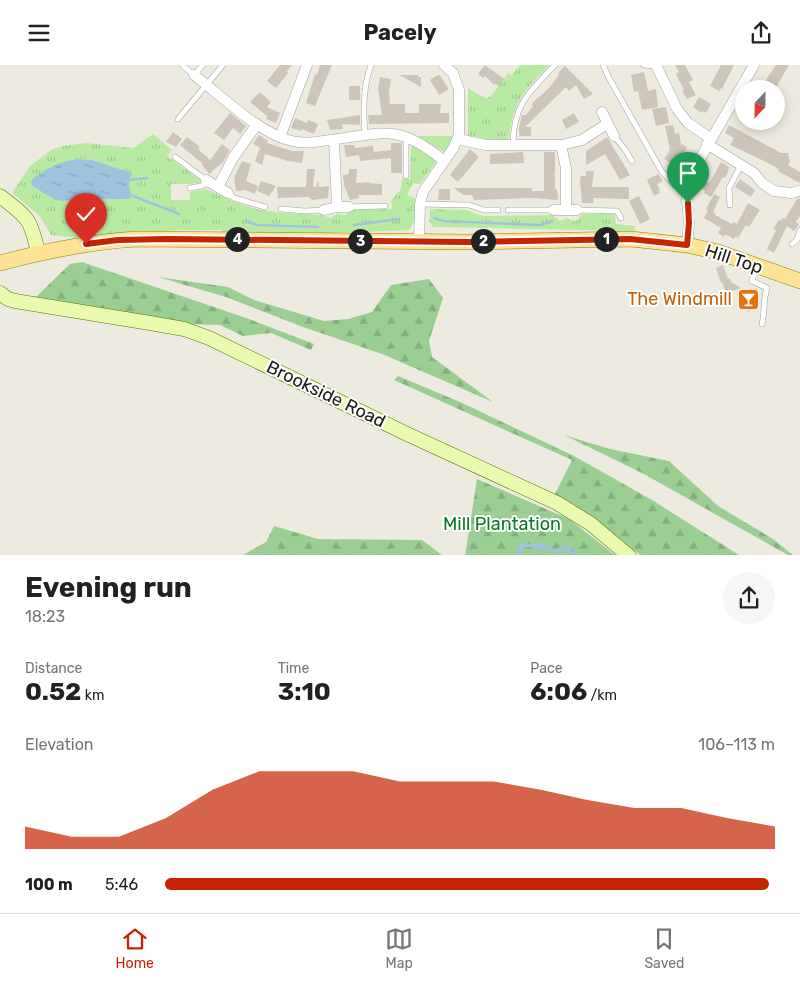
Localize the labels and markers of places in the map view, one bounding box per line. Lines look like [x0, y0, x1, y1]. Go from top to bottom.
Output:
pin [667, 152, 709, 203]
pin [65, 193, 107, 244]
pin: 4 [224, 227, 250, 251]
pin: 1 [594, 227, 618, 251]
pin: 3 [348, 229, 372, 253]
pin: 2 [470, 229, 496, 253]
bar icon: The Windmill [736, 287, 760, 311]
place label: The Windmill [627, 288, 732, 310]

